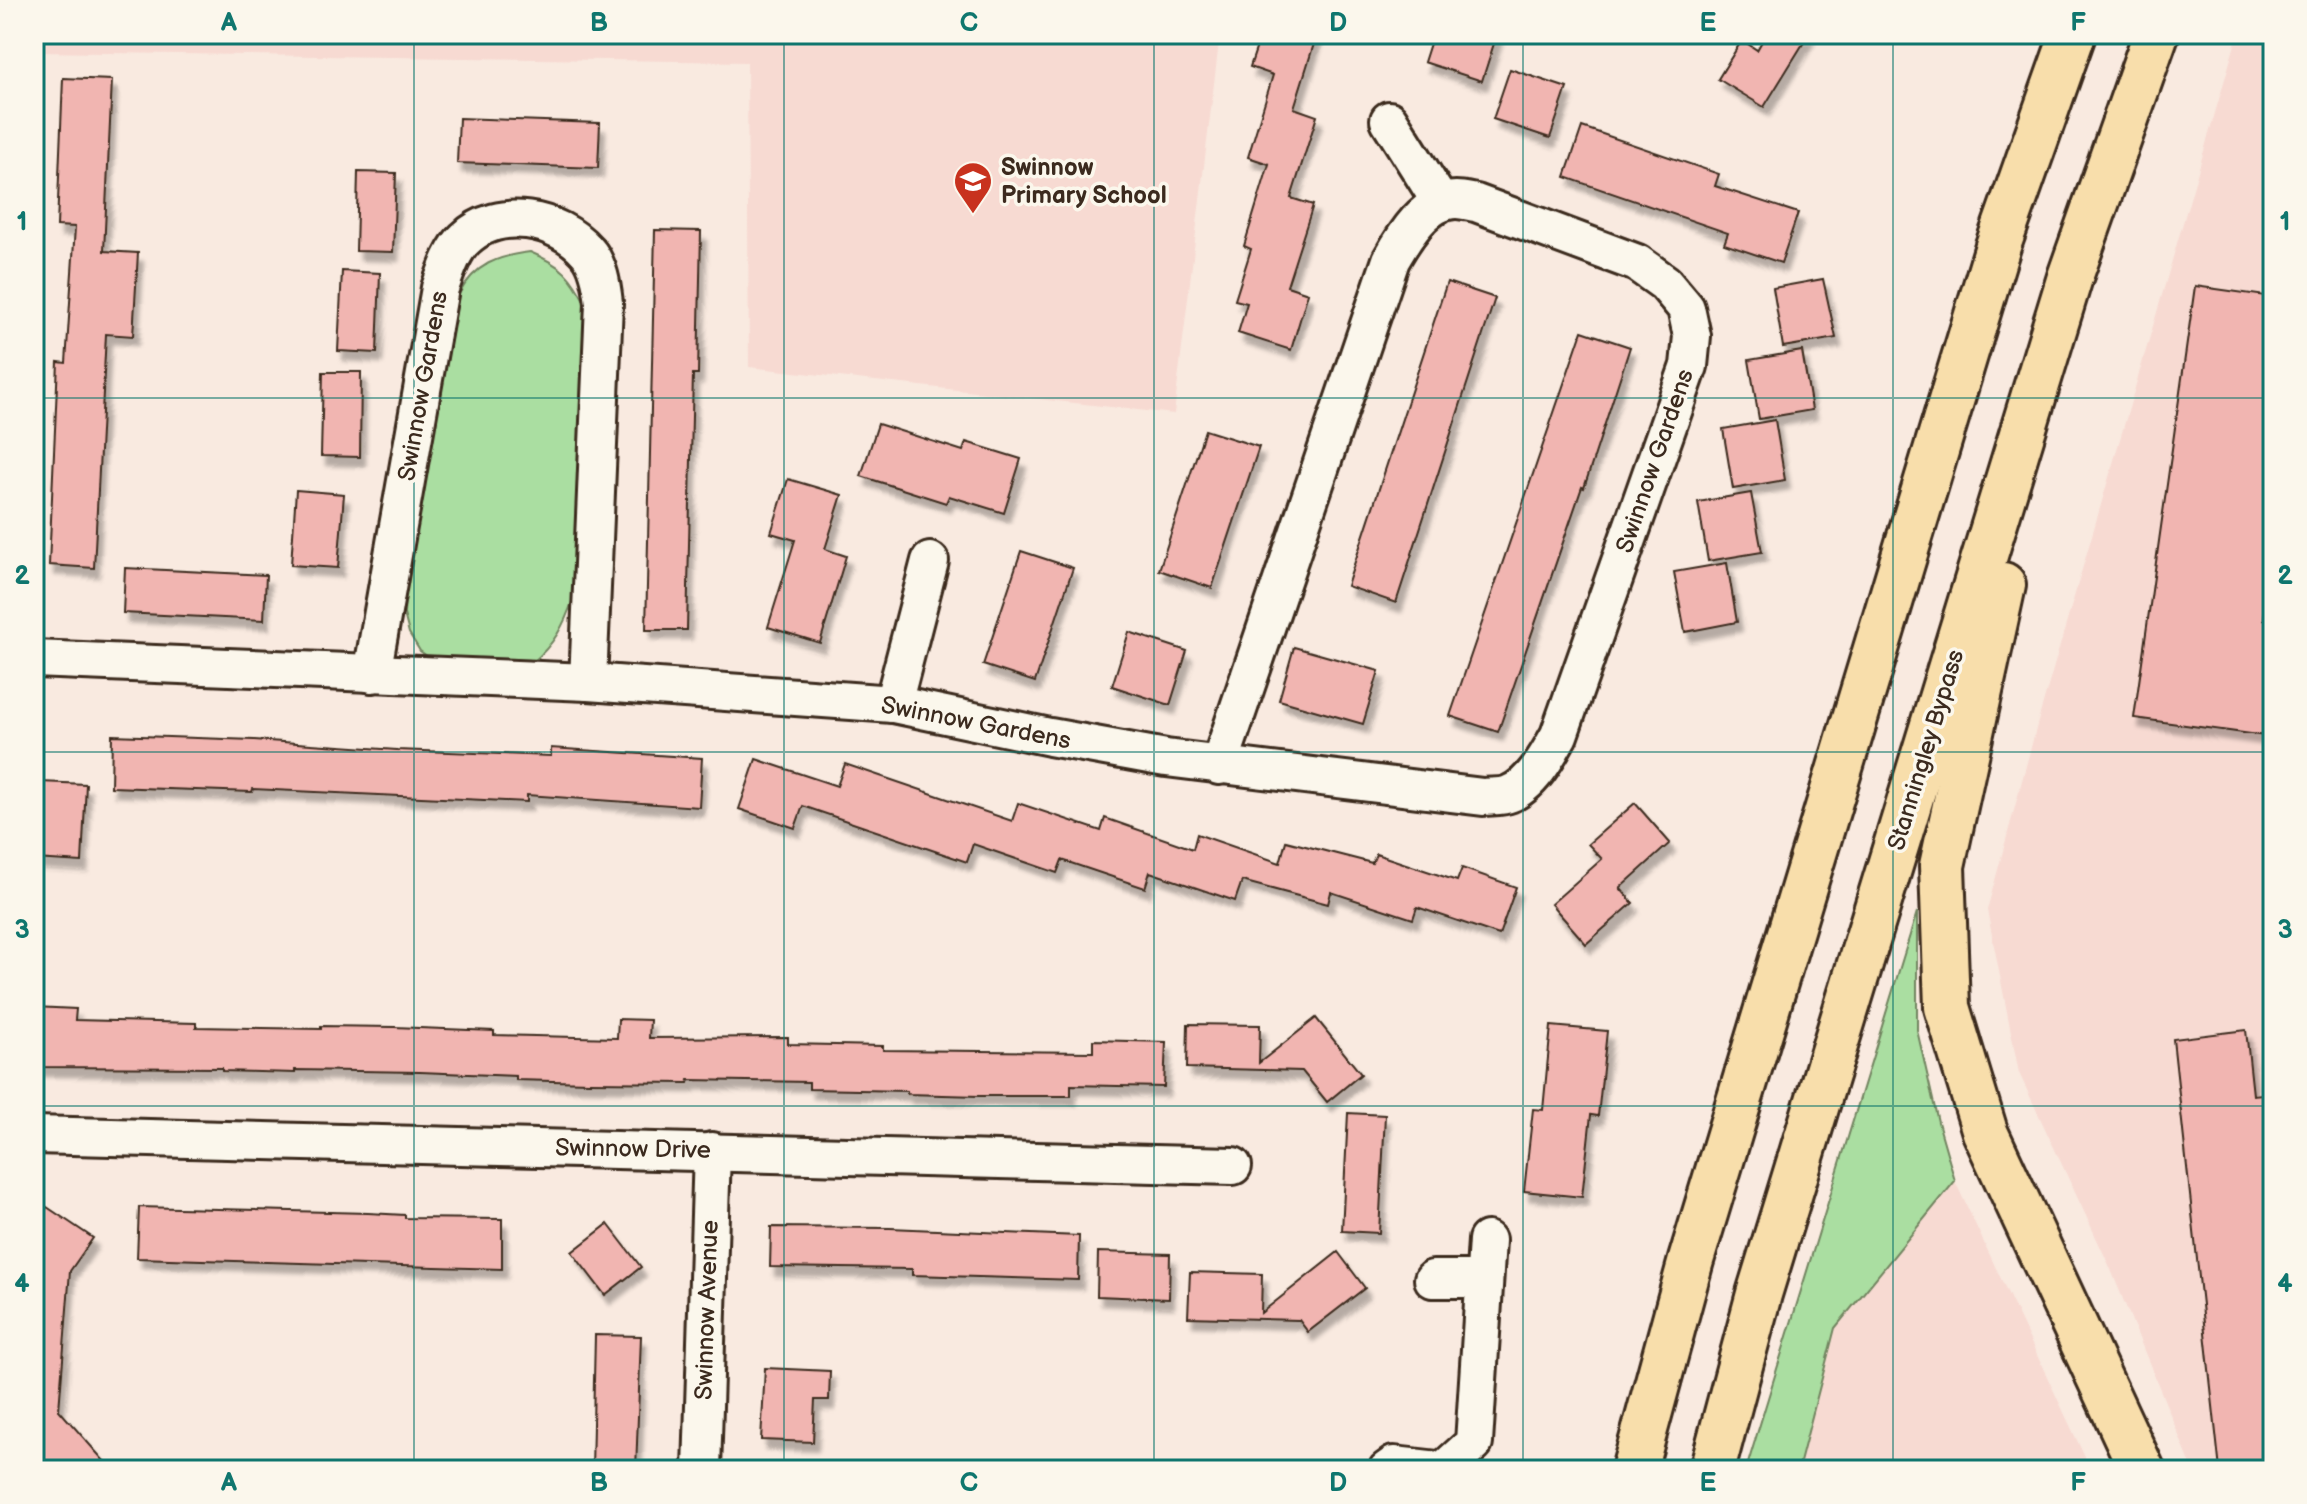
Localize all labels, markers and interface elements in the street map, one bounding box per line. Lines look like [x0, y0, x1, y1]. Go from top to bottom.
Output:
text: A [220, 8, 237, 39]
text: B [590, 8, 608, 39]
text: C [960, 8, 978, 39]
text: D [1329, 8, 1347, 39]
text: E [1700, 8, 1717, 39]
text: F [2070, 8, 2086, 39]
place label: Swinnow Primary School [1001, 153, 1167, 210]
school or university icon: Swinnow Primary School [952, 160, 994, 215]
text: 1 [17, 207, 27, 238]
text: 1 [2280, 207, 2290, 238]
street label: Swinnow Gardens [392, 289, 454, 483]
street label: Swinnow Gardens [1610, 365, 1700, 557]
text: 2 [14, 561, 30, 592]
text: 2 [2277, 561, 2293, 592]
street label: Stanningley Bypass [1882, 646, 1970, 854]
street label: Swinnow Gardens [879, 690, 1073, 756]
text: 3 [14, 915, 30, 946]
text: 3 [2277, 915, 2293, 946]
street label: Swinnow Drive [555, 1133, 711, 1165]
street label: Swinnow Avenue [689, 1220, 725, 1400]
text: 4 [14, 1269, 30, 1300]
text: 4 [2277, 1269, 2293, 1300]
text: A [220, 1468, 237, 1499]
text: B [590, 1468, 608, 1499]
text: C [960, 1468, 978, 1499]
text: D [1329, 1468, 1347, 1499]
text: E [1700, 1468, 1717, 1499]
text: F [2070, 1468, 2086, 1499]

